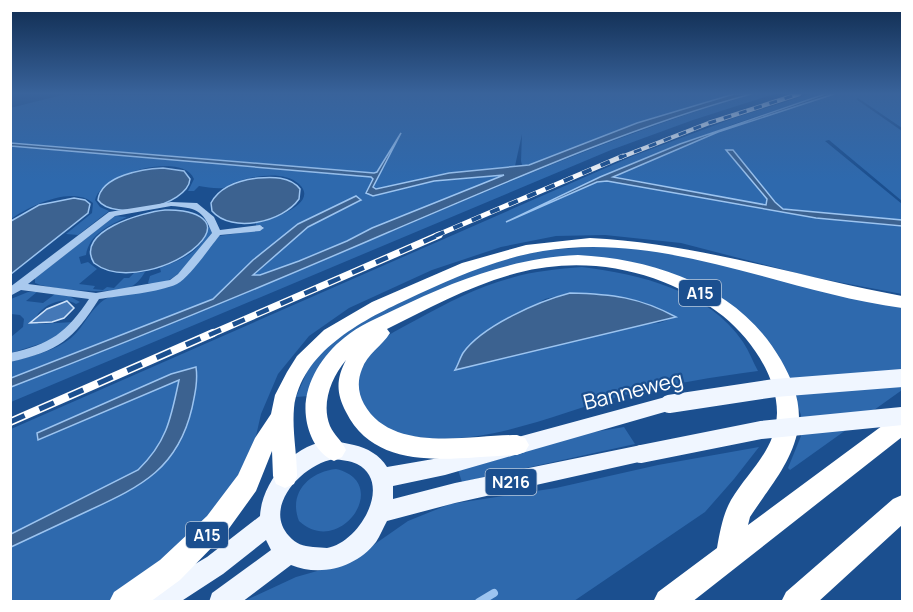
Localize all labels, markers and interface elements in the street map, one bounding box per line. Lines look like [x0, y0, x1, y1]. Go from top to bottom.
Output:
road number: A15 [679, 280, 721, 306]
street label: Banneweg [580, 364, 686, 416]
road number: N216 [486, 469, 536, 495]
road number: A15 [186, 522, 228, 548]

